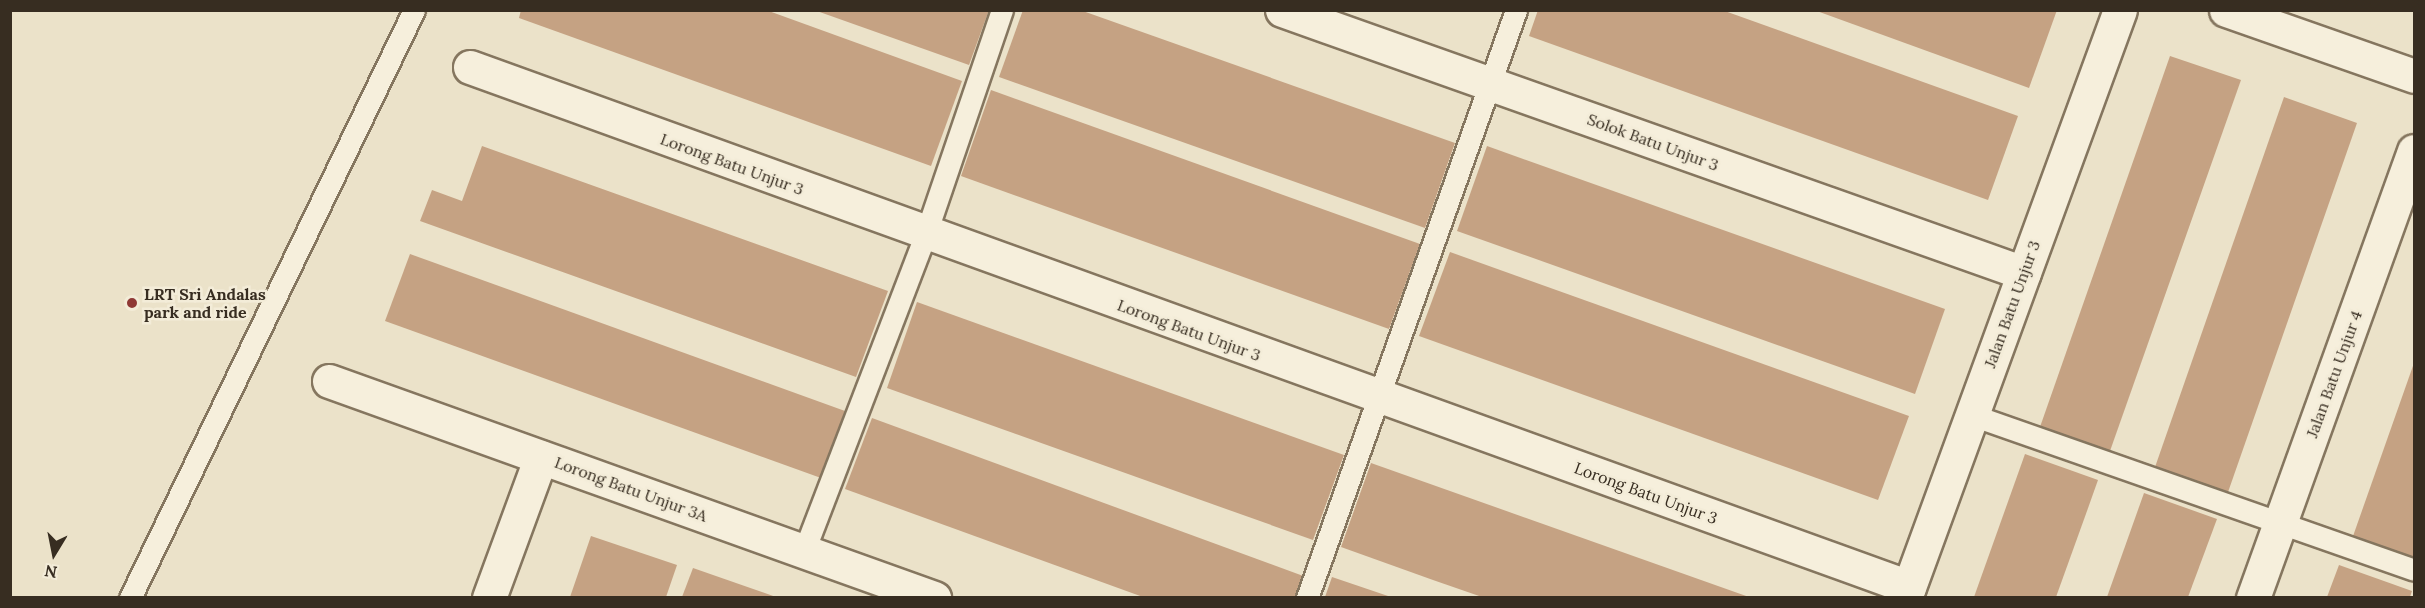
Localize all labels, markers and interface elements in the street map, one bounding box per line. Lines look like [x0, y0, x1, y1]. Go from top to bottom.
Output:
street label: Solok Batu Unjur 3 [1585, 109, 1721, 175]
street label: Lorong Batu Unjur 3 [658, 129, 806, 199]
street label: Jalan Batu Unjur 3 [1980, 238, 2044, 370]
place label: LRT Sri Andalas park and ride [144, 284, 266, 322]
street label: Lorong Batu Unjur 3 [1115, 295, 1263, 365]
marker: LRT Sri Andalas park and ride [125, 296, 139, 310]
street label: Jalan Batu Unjur 4 [2302, 308, 2366, 440]
street label: Lorong Batu Unjur 3A [552, 452, 710, 526]
street label: Lorong Batu Unjur 3 [1572, 458, 1720, 528]
north arrow [24, 524, 84, 584]
text: N [43, 561, 59, 583]

